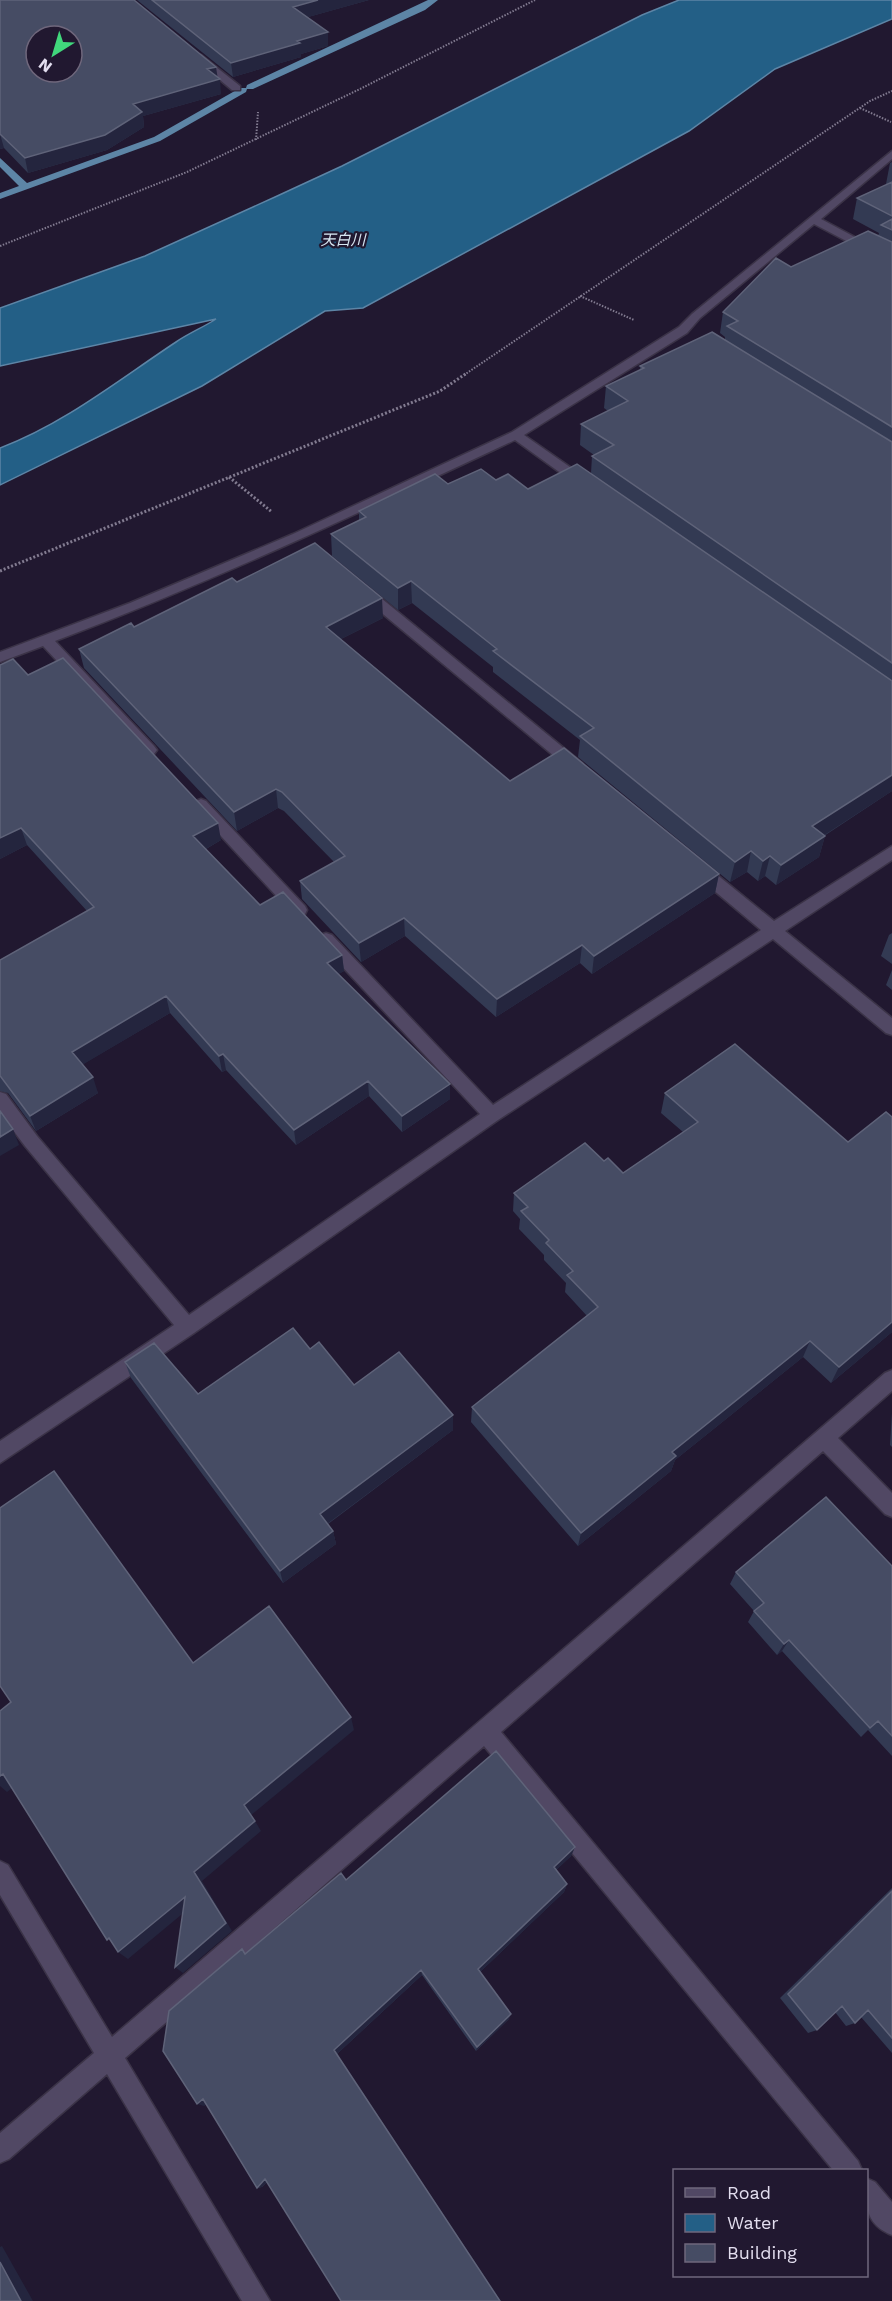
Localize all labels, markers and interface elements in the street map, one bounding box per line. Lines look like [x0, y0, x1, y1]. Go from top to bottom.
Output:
north arrow [24, 24, 84, 84]
text: N [35, 54, 56, 77]
water label: 天白川 [320, 231, 367, 249]
legend [673, 2169, 868, 2277]
text: Road [727, 2182, 771, 2203]
text: Water [727, 2212, 779, 2233]
text: Building [727, 2242, 797, 2263]

